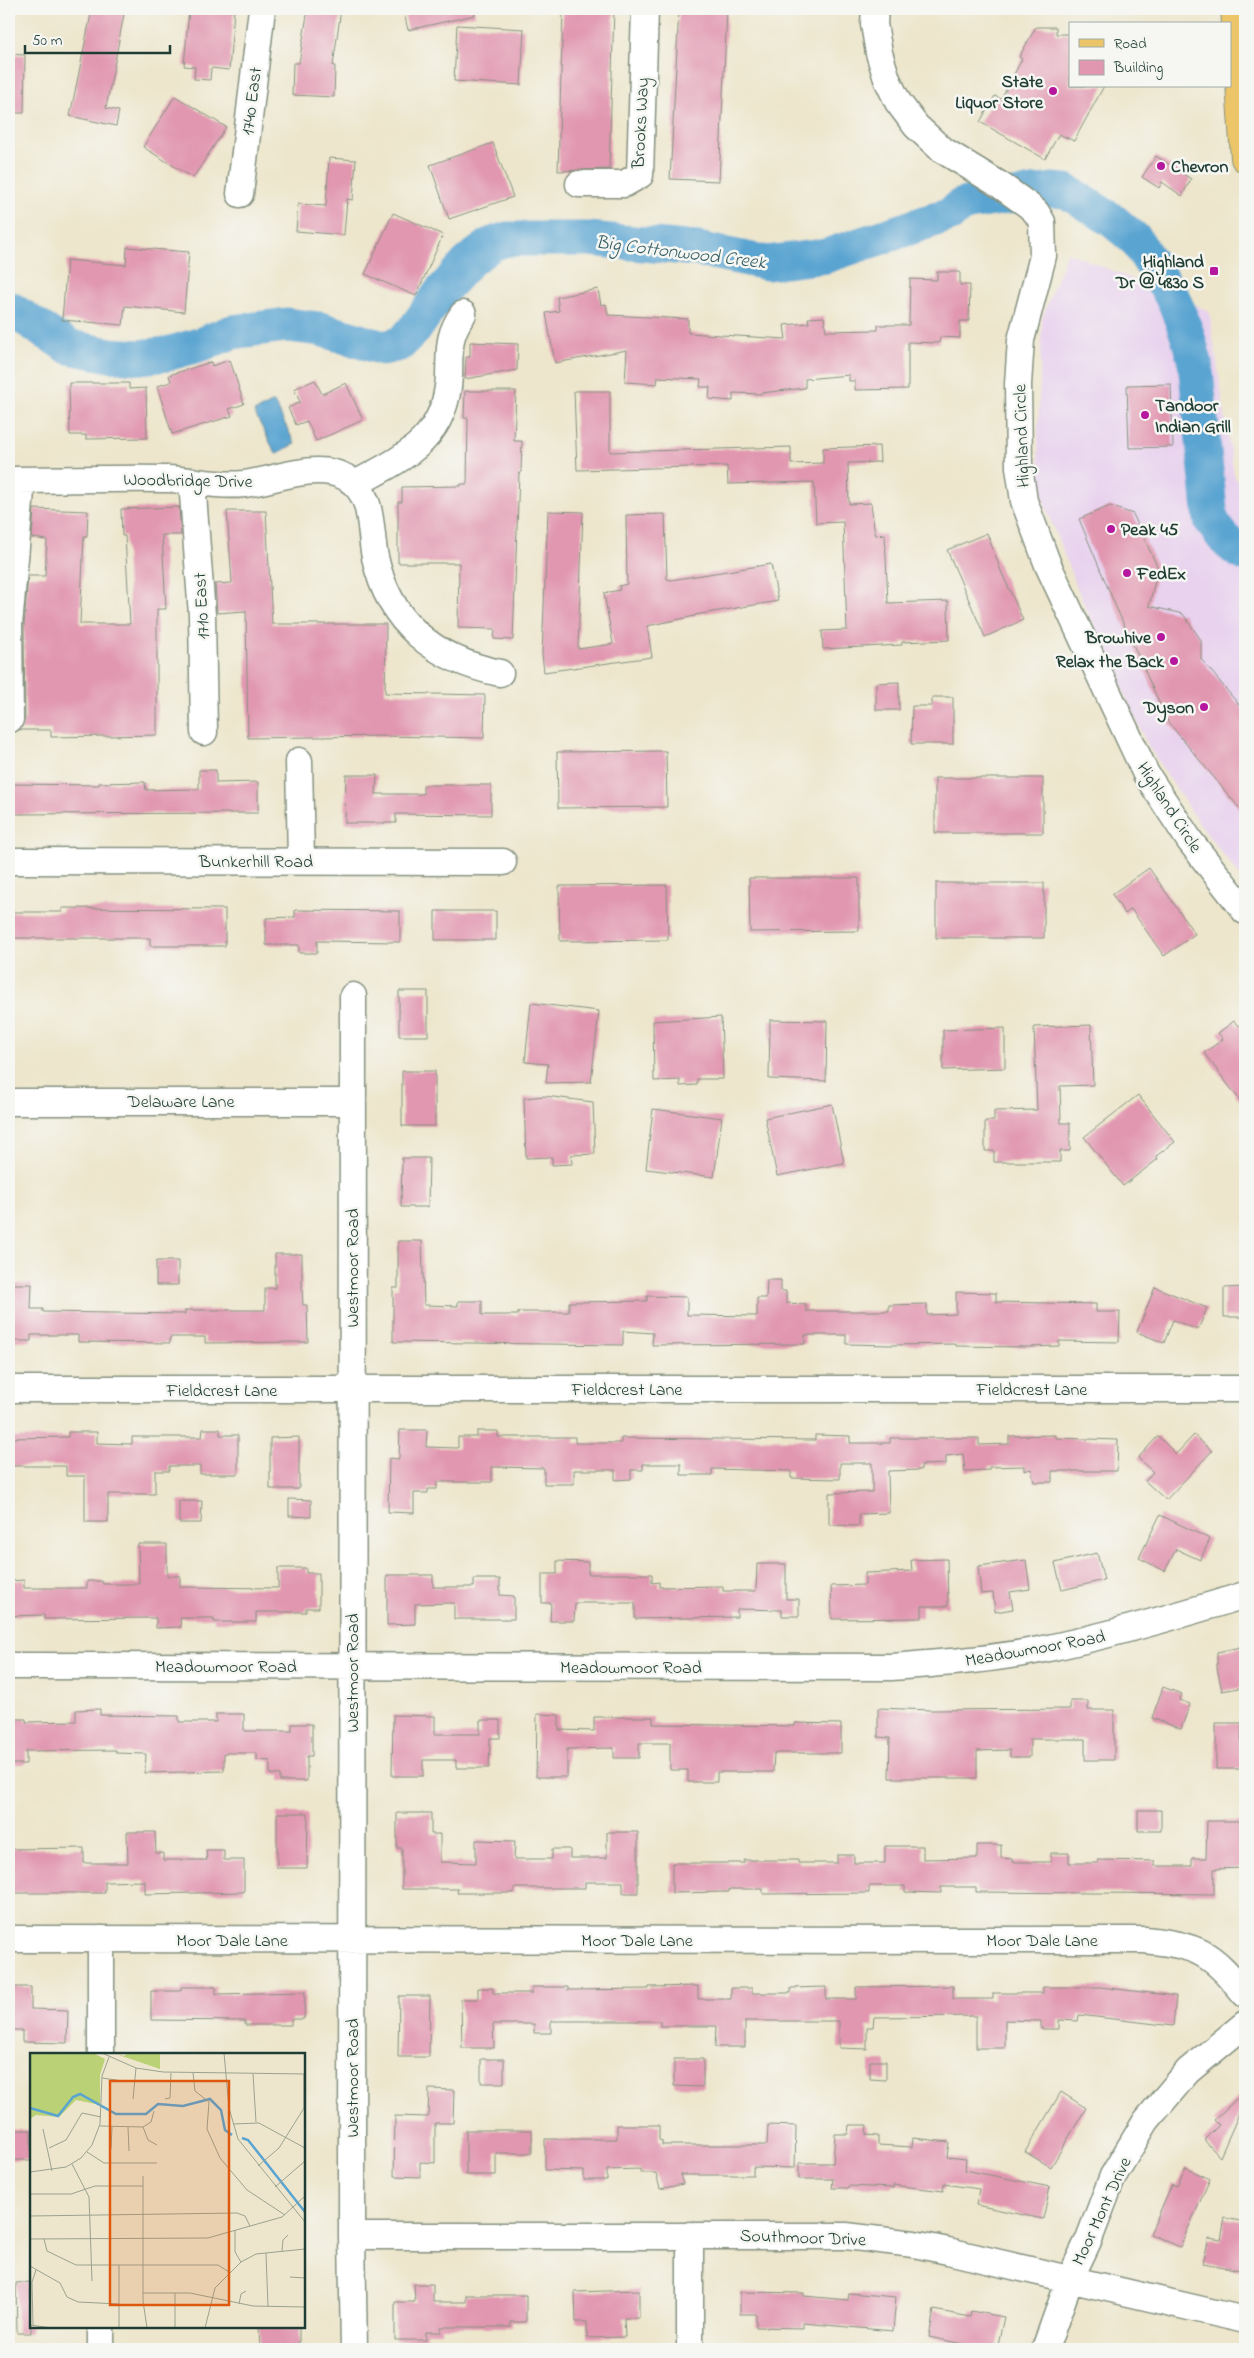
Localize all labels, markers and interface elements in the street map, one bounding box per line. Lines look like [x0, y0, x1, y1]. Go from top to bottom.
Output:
scale bar [25, 22, 170, 54]
legend [1069, 22, 1232, 88]
text: 50 m [32, 30, 63, 52]
text: Road [1114, 33, 1147, 55]
text: Building [1113, 57, 1163, 80]
street label: 1740 East [236, 66, 270, 137]
place label: State Liquor Store [955, 70, 1044, 117]
street label: Brooks Way [627, 77, 657, 170]
marker: State Liquor Store [1047, 85, 1059, 97]
place label: Chevron [1171, 155, 1228, 181]
marker: Chevron [1155, 160, 1167, 172]
water label: Big Cottonwood Creek [594, 230, 768, 278]
place label: Highland Dr @ 4830 S [1115, 250, 1205, 297]
marker: Highland Dr @ 4830 S [1208, 265, 1220, 277]
street label: Highland Circle [1008, 383, 1039, 488]
place label: Tandoor Indian Grill [1155, 394, 1231, 441]
marker: Tandoor Indian Grill [1139, 409, 1151, 421]
street label: Woodbridge Drive [123, 468, 254, 497]
place label: Peak 45 [1121, 518, 1179, 544]
marker: Peak 45 [1105, 523, 1117, 535]
place label: FedEx [1136, 562, 1186, 588]
marker: FedEx [1121, 567, 1133, 579]
street label: 1710 East [188, 572, 218, 640]
place label: Browhive [1084, 626, 1152, 652]
marker: Browhive [1155, 631, 1167, 643]
place label: Relax the Back [1056, 650, 1165, 676]
marker: Relax the Back [1168, 655, 1180, 667]
place label: Dyson [1142, 696, 1194, 723]
marker: Dyson [1198, 701, 1210, 713]
street label: Highland Circle [1128, 758, 1208, 860]
street label: Bunkerhill Road [198, 850, 313, 876]
street label: Delaware Lane [126, 1090, 235, 1116]
street label: Westmoor Road [341, 1208, 367, 1328]
street label: Fieldcrest Lane [571, 1378, 683, 1404]
street label: Fieldcrest Lane [976, 1378, 1088, 1404]
street label: Fieldcrest Lane [166, 1379, 278, 1405]
street label: Westmoor Road [341, 1613, 367, 1733]
street label: Meadowmoor Road [963, 1625, 1107, 1675]
street label: Meadowmoor Road [155, 1655, 297, 1681]
street label: Meadowmoor Road [560, 1656, 702, 1682]
street label: Moor Dale Lane [176, 1929, 289, 1955]
street label: Moor Dale Lane [581, 1929, 694, 1955]
street label: Moor Dale Lane [986, 1929, 1099, 1955]
street label: Westmoor Road [341, 2018, 367, 2138]
inset map [30, 2053, 305, 2328]
street label: Moor Mont Drive [1066, 2152, 1140, 2270]
street label: Southmoor Drive [739, 2224, 867, 2254]

